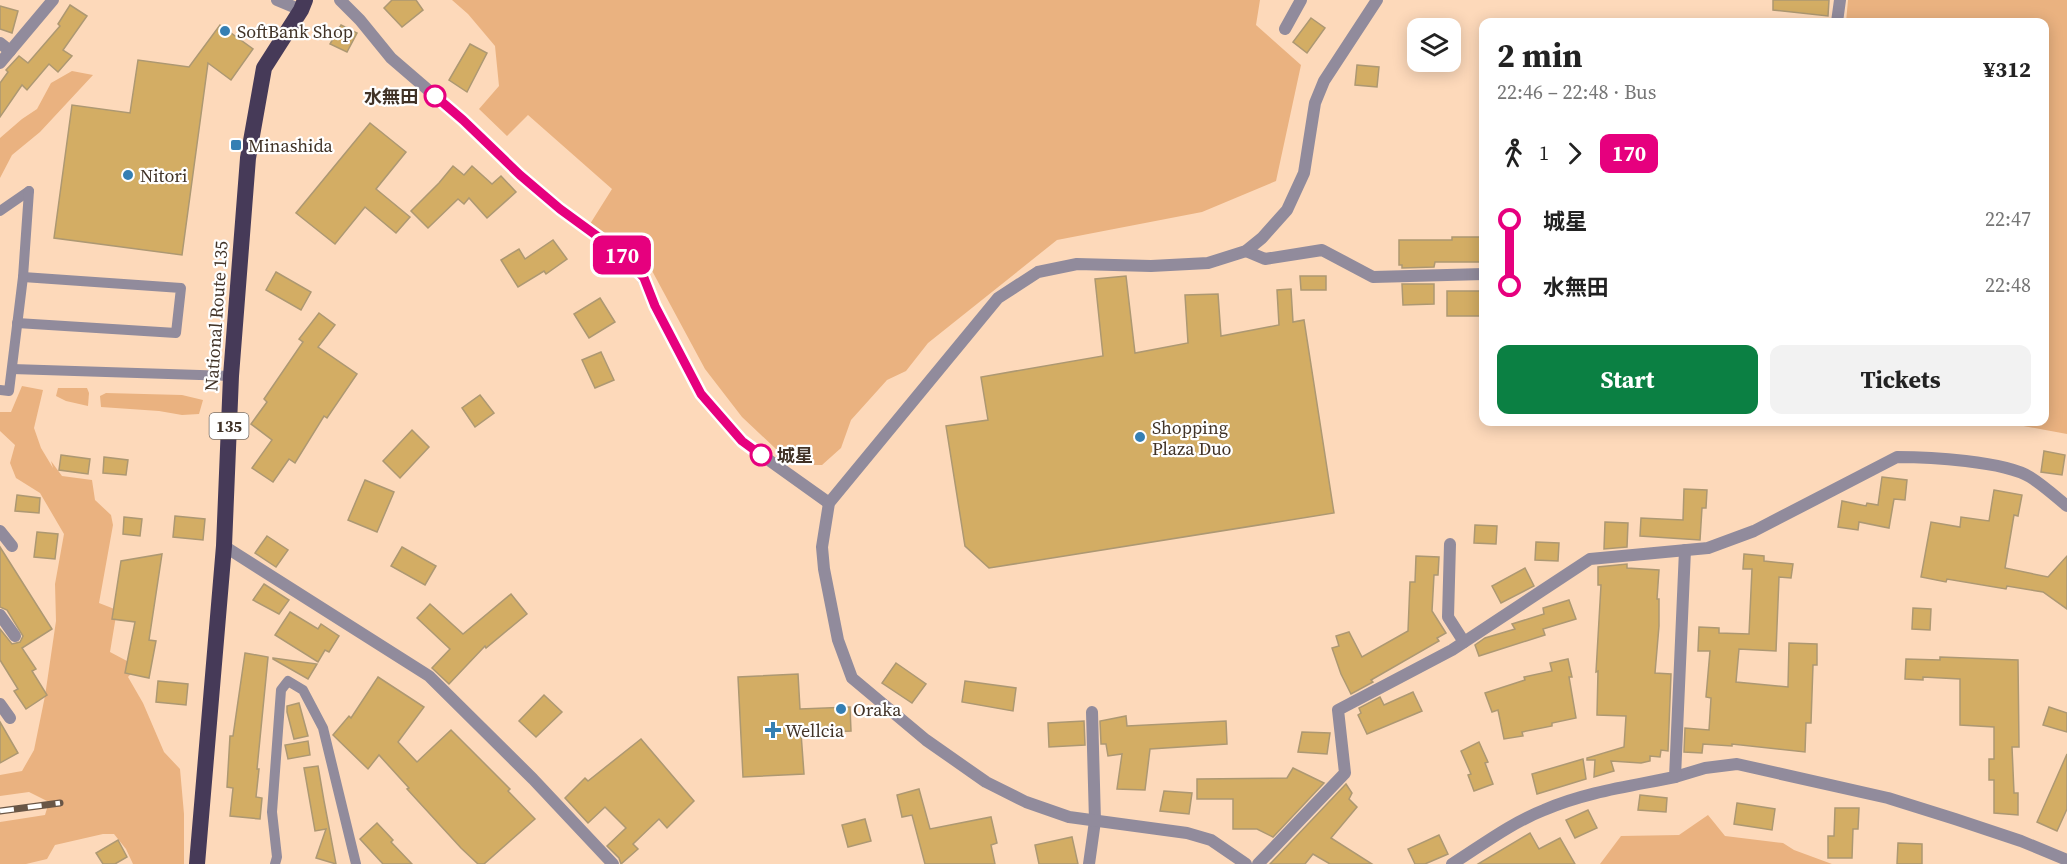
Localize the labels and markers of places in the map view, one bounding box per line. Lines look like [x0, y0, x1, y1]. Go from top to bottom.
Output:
place label: SoftBank Shop [237, 19, 353, 44]
marker: SoftBank Shop [218, 24, 232, 38]
place label: 水無田 [364, 84, 418, 109]
marker: 水無田 [424, 85, 446, 107]
place label: Minashida [248, 133, 334, 158]
marker: Minashida [229, 138, 243, 152]
place label: Nitori [140, 163, 187, 188]
marker: Nitori [121, 168, 135, 182]
place label: Shopping Plaza Duo [1152, 415, 1232, 461]
marker: Shopping Plaza Duo [1133, 430, 1147, 444]
place label: 城星 [777, 443, 813, 468]
marker: 城星 [750, 444, 772, 466]
place label: Oraka [853, 697, 902, 722]
marker: Oraka [834, 702, 848, 716]
place label: Wellcia [785, 718, 845, 743]
marker: Wellcia [766, 723, 780, 737]

